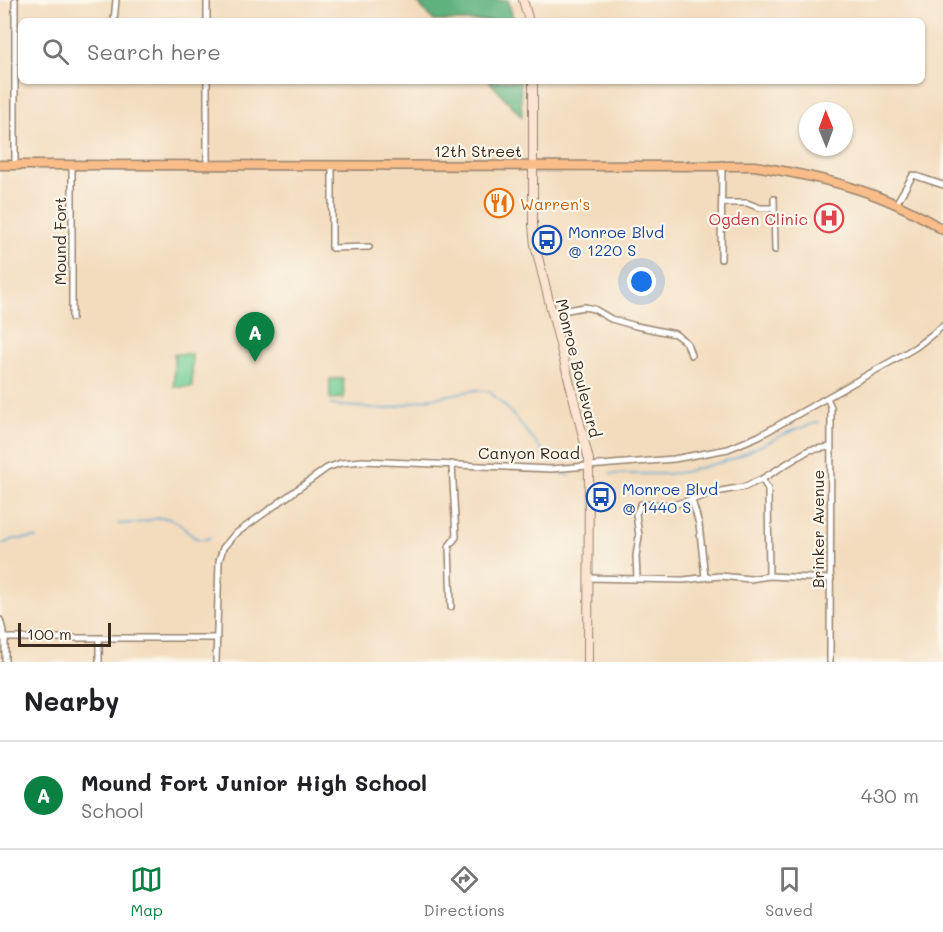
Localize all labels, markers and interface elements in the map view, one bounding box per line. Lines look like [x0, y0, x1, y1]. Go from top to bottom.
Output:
search box [18, 18, 925, 84]
icon: search [39, 35, 72, 68]
text: Search here [87, 37, 221, 66]
north arrow [799, 102, 853, 156]
street label: 12th Street [434, 140, 522, 161]
restaurant icon: Warren's [483, 187, 515, 219]
place label: Warren's [520, 193, 590, 214]
street label: Mound Fort [49, 197, 70, 285]
hospital icon: Ogden Clinic [813, 202, 845, 234]
place label: Ogden Clinic [709, 208, 808, 229]
place label: Monroe Blvd @ 1220 S [568, 221, 664, 260]
bus stop icon: Monroe Blvd @ 1220 S [531, 224, 563, 256]
your location [627, 267, 656, 296]
street label: Monroe Boulevard [552, 296, 606, 440]
pin: A [236, 312, 274, 362]
street label: Canyon Road [478, 442, 580, 463]
street label: Brinker Avenue [807, 470, 828, 588]
place label: Monroe Blvd @ 1440 S [622, 478, 718, 517]
bus stop icon: Monroe Blvd @ 1440 S [585, 481, 617, 513]
scale bar [18, 620, 111, 648]
text: 100 m [27, 623, 72, 644]
text: Nearby [24, 684, 119, 718]
text: Mound Fort Junior High School [81, 768, 427, 797]
text: A [37, 782, 50, 808]
text: 430 m [861, 782, 919, 808]
text: School [81, 797, 144, 823]
tab: Map [130, 863, 163, 920]
tab: Directions [424, 863, 505, 920]
tab: Saved [765, 863, 813, 920]

